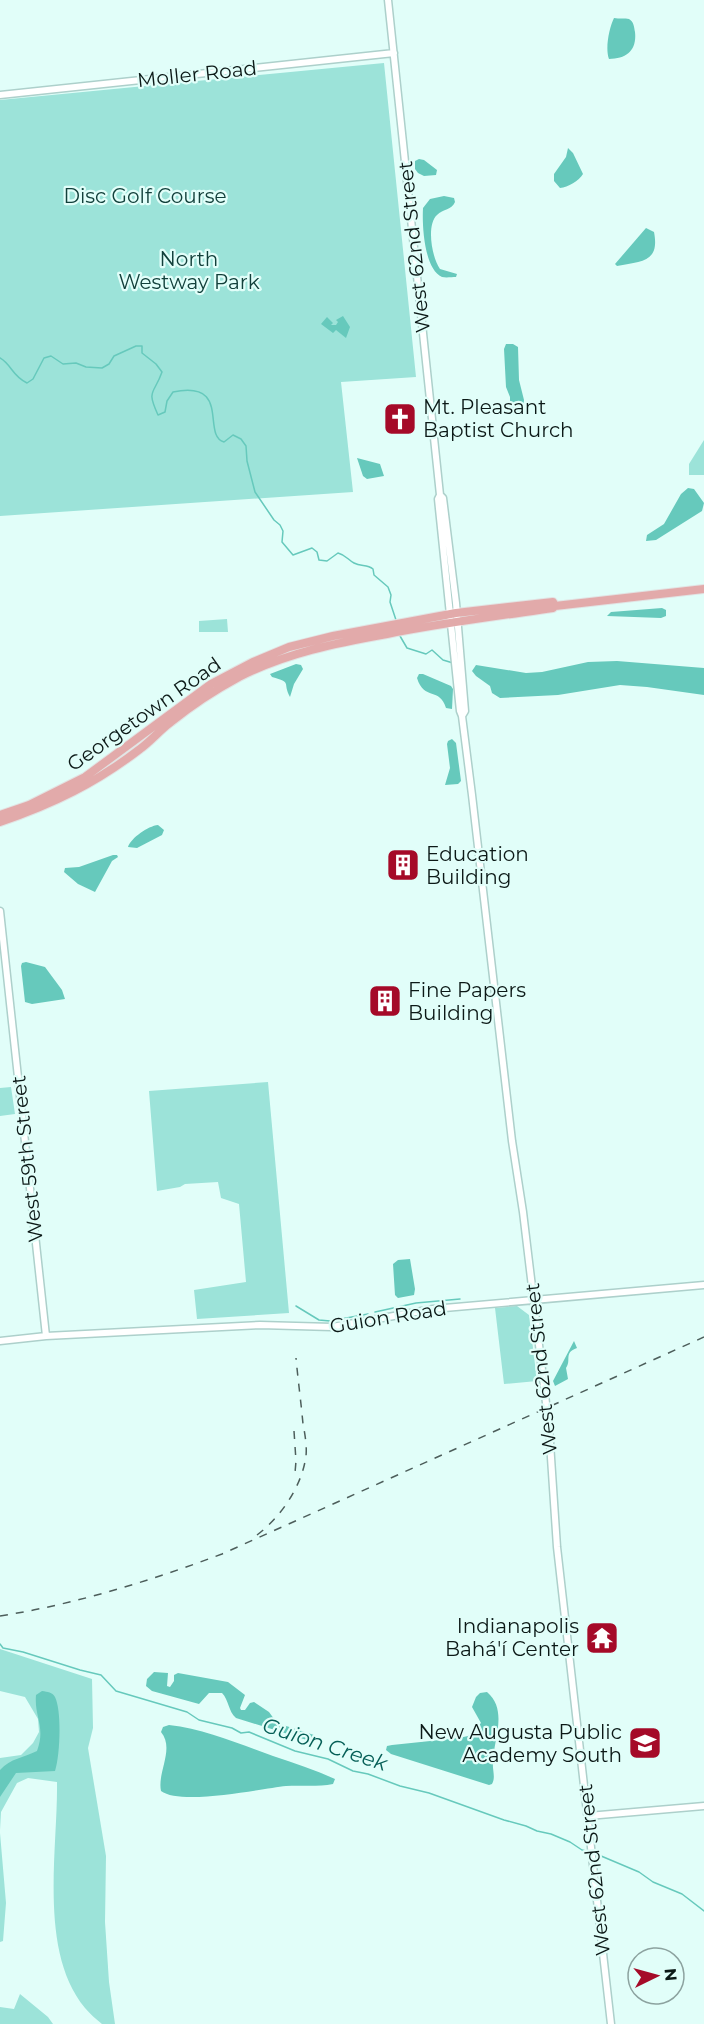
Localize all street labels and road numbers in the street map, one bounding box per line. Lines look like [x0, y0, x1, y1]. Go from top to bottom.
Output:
street label: Moller Road [136, 56, 258, 92]
street label: West 62nd Street [393, 160, 435, 334]
street label: Georgetown Road [62, 652, 226, 776]
street label: West 59th Street [6, 1075, 48, 1243]
street label: West 62nd Street [520, 1282, 562, 1456]
street label: Guion Road [328, 1296, 448, 1338]
street label: West 62nd Street [573, 1783, 615, 1957]

